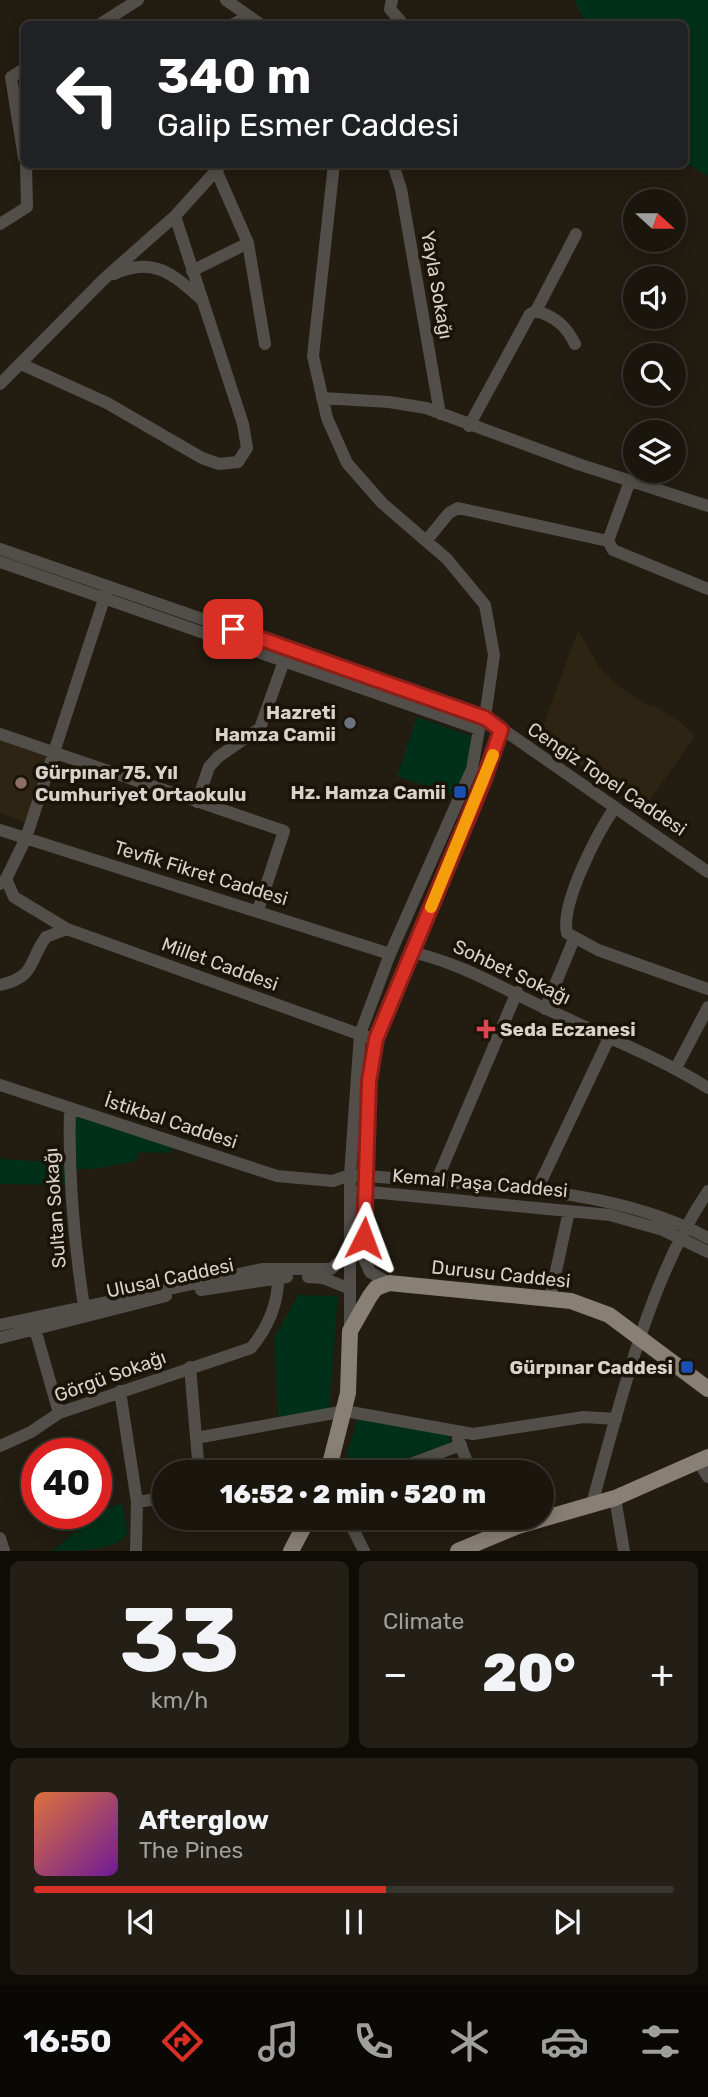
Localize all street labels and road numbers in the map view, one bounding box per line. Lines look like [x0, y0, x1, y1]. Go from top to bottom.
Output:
street label: Yayla Sokağı [416, 229, 458, 341]
street label: Cengiz Topel Caddesi [523, 717, 691, 841]
street label: Tevfik Fikret Caddesi [111, 836, 291, 910]
street label: Millet Caddesi [159, 932, 281, 996]
street label: Sohbet Sokağı [450, 935, 574, 1009]
street label: İstikbal Caddesi [102, 1089, 240, 1153]
street label: Sultan Sokağı [39, 1147, 71, 1269]
street label: Kemal Paşa Caddesi [391, 1164, 569, 1202]
street label: Ulusal Caddesi [104, 1253, 236, 1303]
street label: Durusu Caddesi [430, 1255, 572, 1293]
street label: Görgü Sokağı [51, 1345, 169, 1407]

